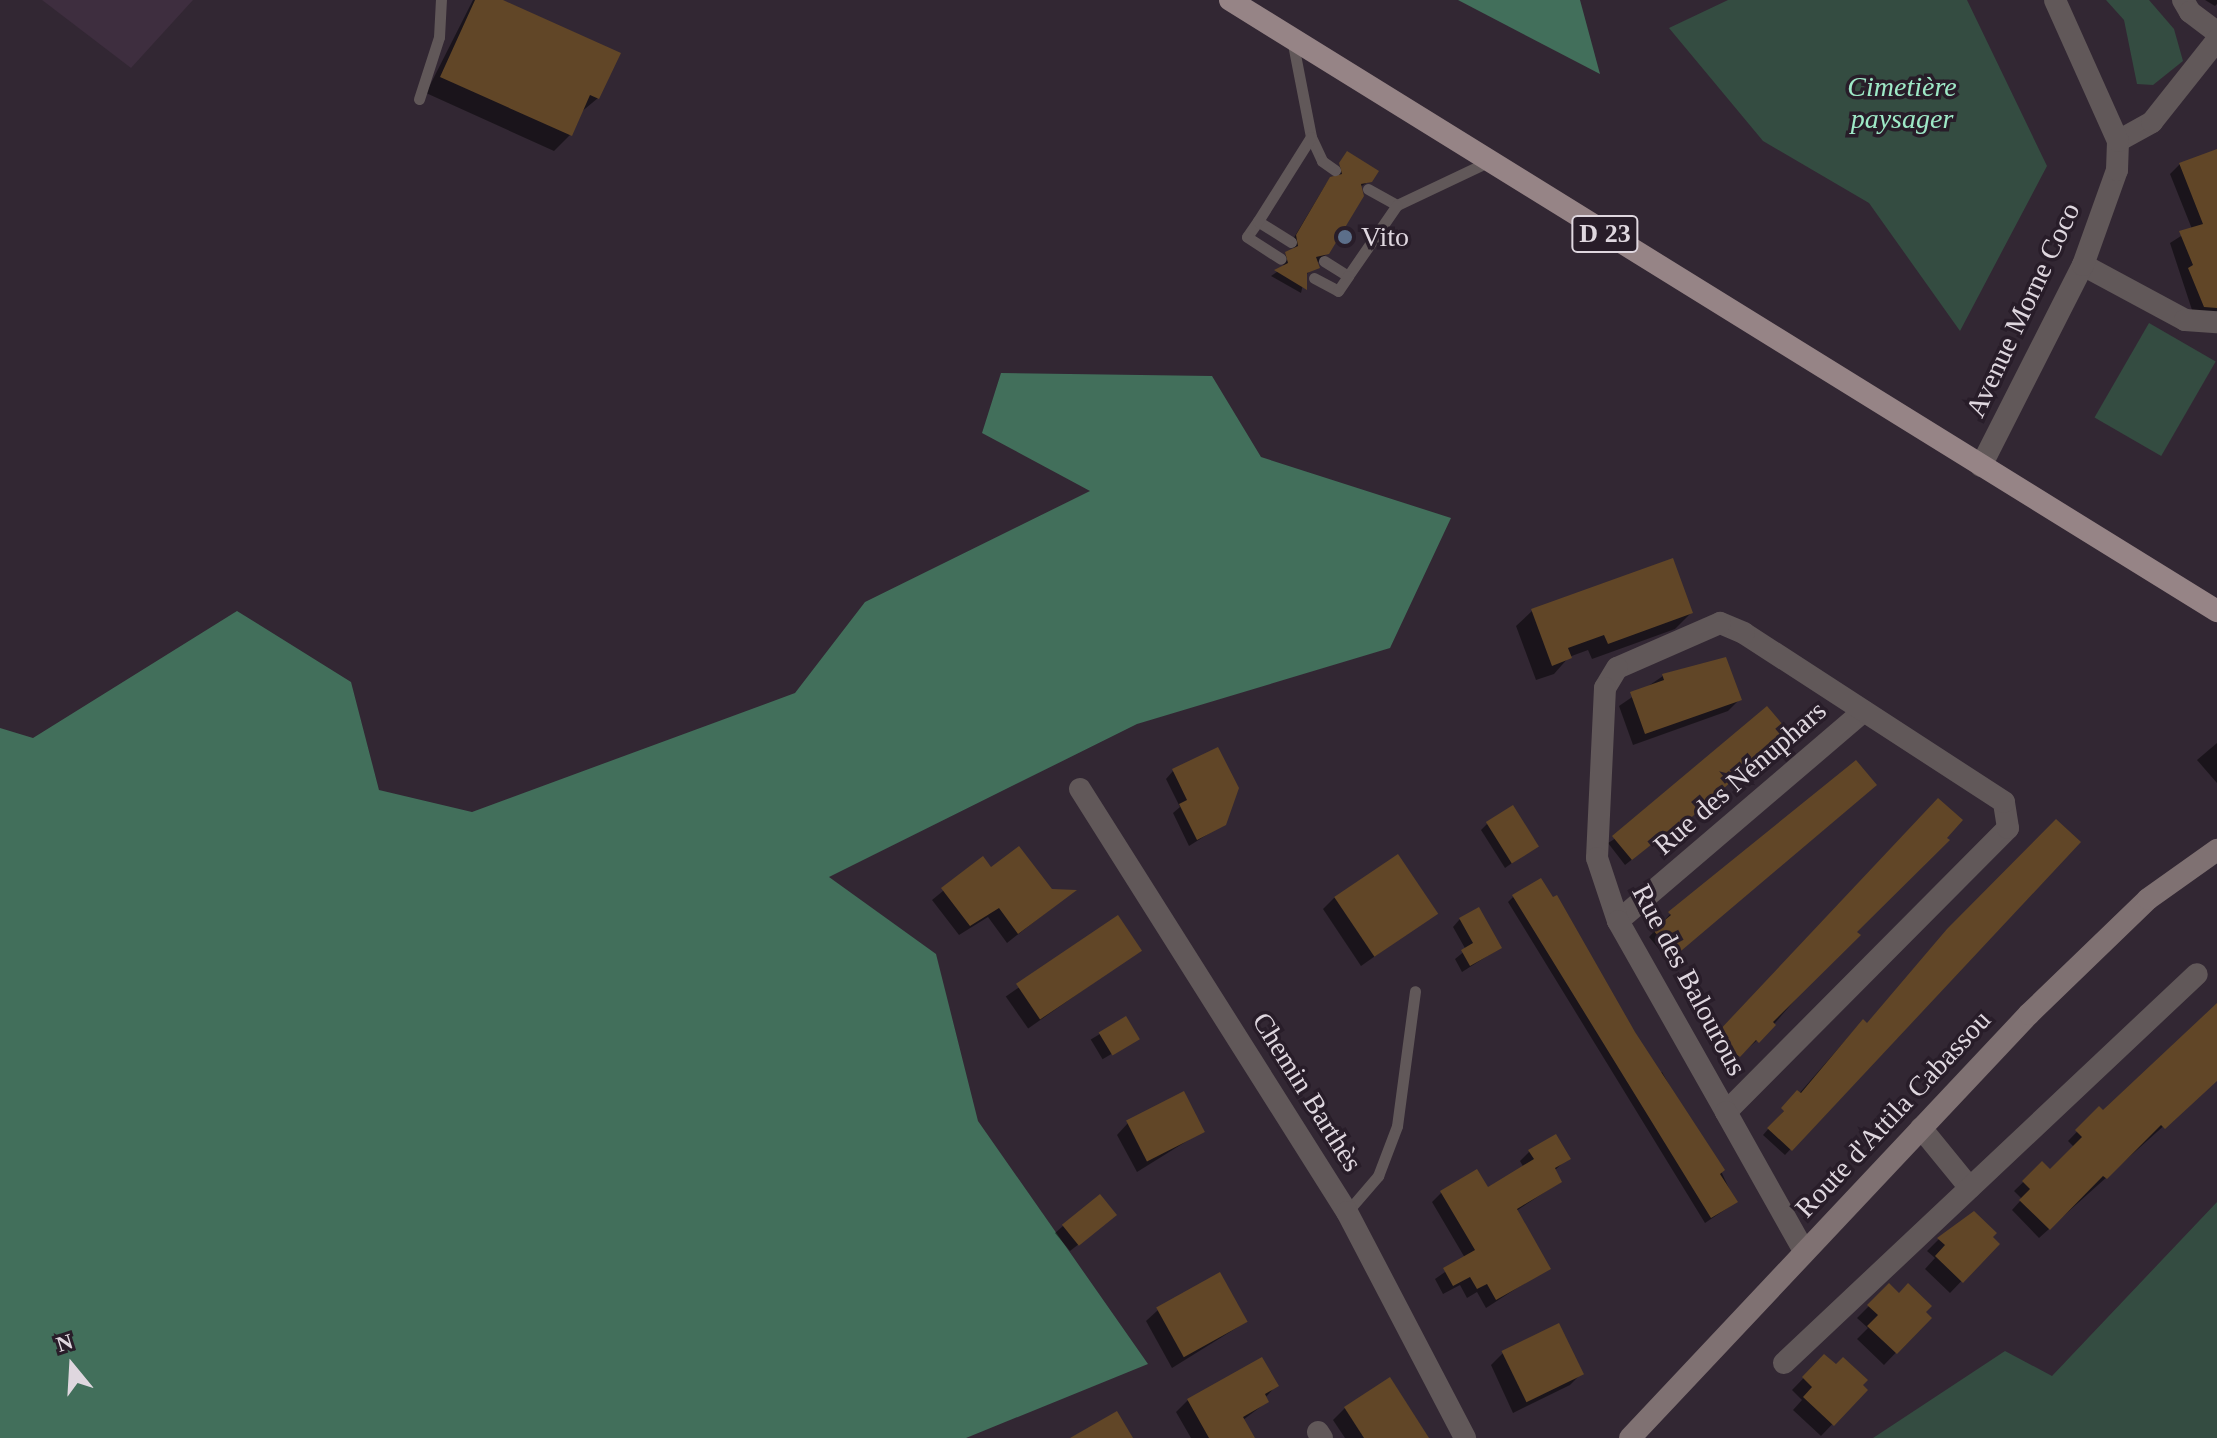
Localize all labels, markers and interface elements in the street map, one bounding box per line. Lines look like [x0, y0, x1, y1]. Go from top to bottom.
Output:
park label: Cimetière paysager [1847, 70, 1957, 136]
street label: Avenue Morne Coco [1959, 197, 2087, 423]
road number: D 23 [1571, 212, 1639, 256]
place label: Vito [1361, 220, 1409, 254]
marker: Vito [1336, 228, 1354, 246]
street label: Rue des Nénuphars [1647, 694, 1833, 862]
street label: Rue des Balourous [1625, 879, 1753, 1081]
street label: Route d'Attila Cabassou [1788, 1003, 1998, 1225]
street label: Chemin Barthès [1245, 1006, 1369, 1178]
north arrow [32, 1326, 112, 1406]
text: N [53, 1328, 76, 1357]

